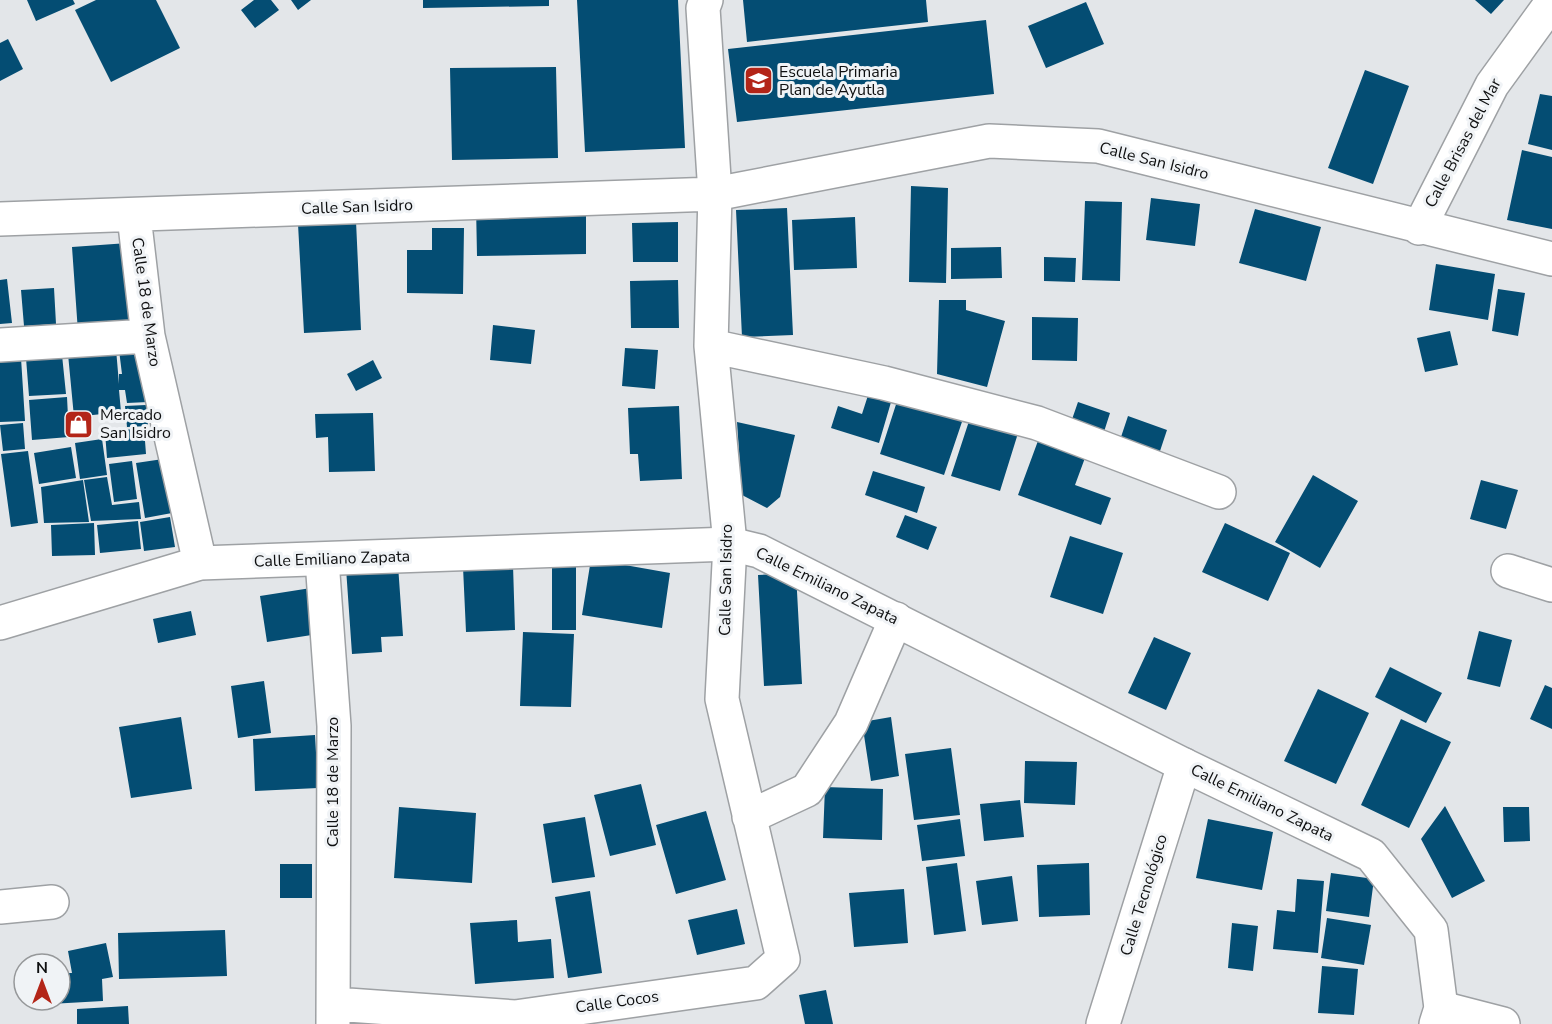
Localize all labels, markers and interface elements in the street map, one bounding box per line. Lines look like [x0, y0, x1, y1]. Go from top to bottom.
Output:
place label: Escuela Primaria Plan de Ayutla [779, 61, 898, 101]
school or university icon: Escuela Primaria Plan de Ayutla [742, 65, 774, 97]
street label: Calle Brisas del Mar [1420, 74, 1507, 212]
street label: Calle San Isidro [1097, 137, 1211, 185]
street label: Calle San Isidro [301, 194, 413, 220]
street label: Calle 18 de Marzo [126, 236, 166, 368]
place label: Mercado San Isidro [100, 404, 171, 444]
shop icon: Mercado San Isidro [63, 408, 95, 440]
street label: Calle San Isidro [714, 524, 738, 636]
street label: Calle Emiliano Zapata [752, 542, 902, 630]
street label: Calle Emiliano Zapata [253, 545, 411, 573]
street label: Calle 18 de Marzo [322, 717, 344, 847]
street label: Calle Emiliano Zapata [1187, 759, 1337, 847]
street label: Calle Tecnológico [1115, 831, 1173, 959]
north arrow [12, 952, 72, 1012]
text: N [36, 957, 48, 979]
street label: Calle Cocos [574, 985, 660, 1019]

